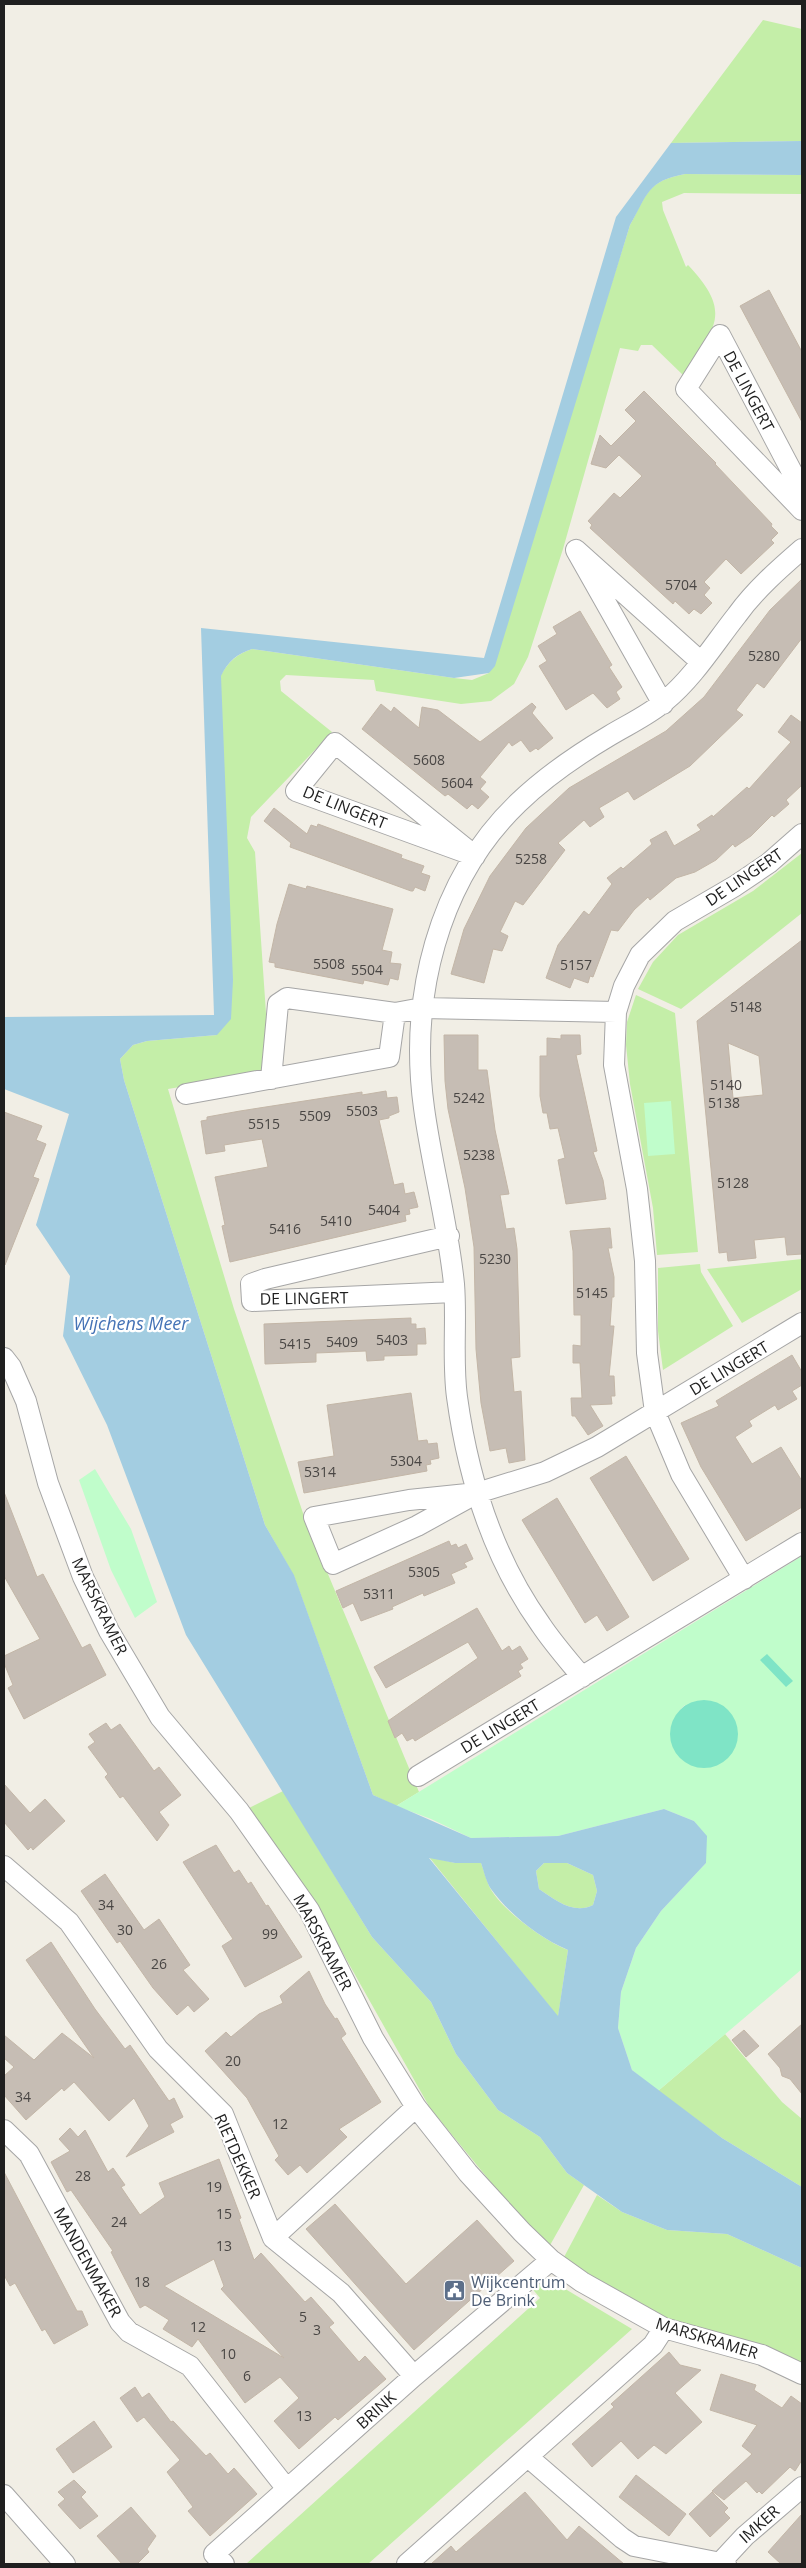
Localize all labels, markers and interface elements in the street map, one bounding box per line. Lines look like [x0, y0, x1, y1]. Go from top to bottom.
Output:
street label: DE LINGERT [718, 347, 780, 436]
house number: 5704 [665, 575, 697, 594]
house number: 5280 [748, 646, 780, 665]
house number: 5608 [413, 750, 445, 769]
house number: 5604 [441, 773, 473, 792]
street label: DE LINGERT [300, 780, 390, 834]
street label: DE LINGERT [701, 843, 787, 911]
house number: 5258 [515, 849, 547, 868]
house number: 5508 [313, 954, 345, 973]
house number: 5157 [560, 955, 592, 974]
house number: 5504 [351, 960, 383, 979]
house number: 5148 [730, 997, 762, 1016]
house number: 5140 [710, 1075, 742, 1094]
house number: 5242 [453, 1088, 485, 1107]
house number: 5138 [708, 1093, 740, 1112]
house number: 5503 [346, 1101, 378, 1120]
house number: 5509 [299, 1106, 331, 1125]
house number: 5515 [248, 1114, 280, 1133]
house number: 5238 [463, 1145, 495, 1164]
house number: 5128 [717, 1173, 749, 1192]
house number: 5404 [368, 1200, 400, 1219]
house number: 5410 [320, 1211, 352, 1230]
house number: 5416 [269, 1219, 301, 1238]
house number: 5230 [479, 1249, 511, 1268]
house number: 5145 [576, 1283, 608, 1302]
street label: DE LINGERT [259, 1286, 349, 1310]
water label: Wijchens Meer [74, 1311, 189, 1335]
house number: 5403 [376, 1330, 408, 1349]
house number: 5409 [326, 1332, 358, 1351]
house number: 5415 [279, 1334, 311, 1353]
street label: DE LINGERT [685, 1336, 773, 1400]
house number: 5304 [390, 1451, 422, 1470]
house number: 5314 [304, 1462, 336, 1481]
street label: MARSKRAMER [67, 1553, 133, 1659]
house number: 5305 [408, 1562, 440, 1581]
house number: 5311 [363, 1584, 395, 1603]
street label: DE LINGERT [456, 1694, 544, 1758]
street label: MARSKRAMER [288, 1890, 358, 1994]
house number: 34 [98, 1895, 114, 1914]
house number: 30 [117, 1920, 133, 1939]
house number: 99 [262, 1924, 278, 1943]
house number: 26 [151, 1954, 167, 1973]
house number: 20 [225, 2051, 241, 2070]
house number: 34 [15, 2087, 31, 2106]
street label: RIETDEKKER [209, 2110, 267, 2202]
house number: 12 [272, 2114, 288, 2133]
house number: 28 [75, 2166, 91, 2185]
house number: 19 [206, 2177, 222, 2196]
street label: MANDENMAKER [49, 2203, 127, 2321]
house number: 15 [216, 2204, 232, 2223]
house number: 24 [111, 2212, 127, 2231]
house number: 13 [216, 2236, 232, 2255]
place label: Wijkcentrum De Brink [471, 2271, 566, 2311]
house number: 18 [134, 2272, 150, 2291]
public building icon: Wijkcentrum De Brink [443, 2279, 467, 2303]
house number: 5 [299, 2307, 307, 2326]
street label: MARSKRAMER [653, 2312, 761, 2364]
house number: 12 [190, 2317, 206, 2336]
house number: 3 [313, 2320, 321, 2339]
house number: 10 [220, 2344, 236, 2363]
house number: 6 [243, 2366, 251, 2385]
street label: BRINK [351, 2386, 401, 2434]
house number: 13 [296, 2406, 312, 2425]
street label: IMKER [734, 2500, 784, 2548]

